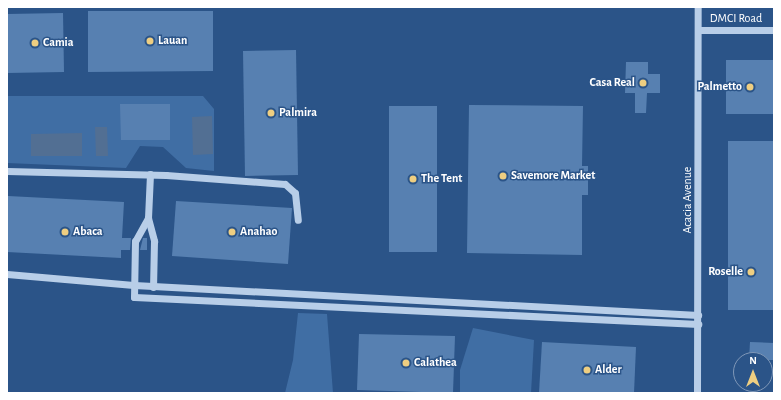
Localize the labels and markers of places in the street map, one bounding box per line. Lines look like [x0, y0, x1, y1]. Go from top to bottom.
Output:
place label: Lauan [158, 34, 187, 48]
place label: Camia [43, 36, 73, 50]
marker: Lauan [145, 36, 155, 46]
marker: Camia [30, 38, 40, 48]
place label: Casa Real [590, 76, 635, 90]
marker: Casa Real [638, 78, 648, 88]
place label: Palmetto [697, 80, 742, 94]
marker: Palmetto [745, 82, 755, 92]
place label: Palmira [279, 106, 317, 120]
marker: Palmira [266, 108, 276, 118]
place label: Savemore Market [511, 169, 595, 183]
marker: Savemore Market [498, 171, 508, 181]
place label: The Tent [421, 172, 462, 186]
marker: The Tent [408, 174, 418, 184]
place label: Abaca [73, 225, 103, 239]
place label: Anahao [240, 225, 277, 239]
marker: Abaca [60, 227, 70, 237]
marker: Anahao [227, 227, 237, 237]
place label: Roselle [708, 265, 743, 279]
marker: Roselle [746, 267, 756, 277]
place label: Calathea [414, 356, 457, 370]
marker: Calathea [401, 358, 411, 368]
place label: Alder [595, 363, 622, 377]
marker: Alder [582, 365, 592, 375]

